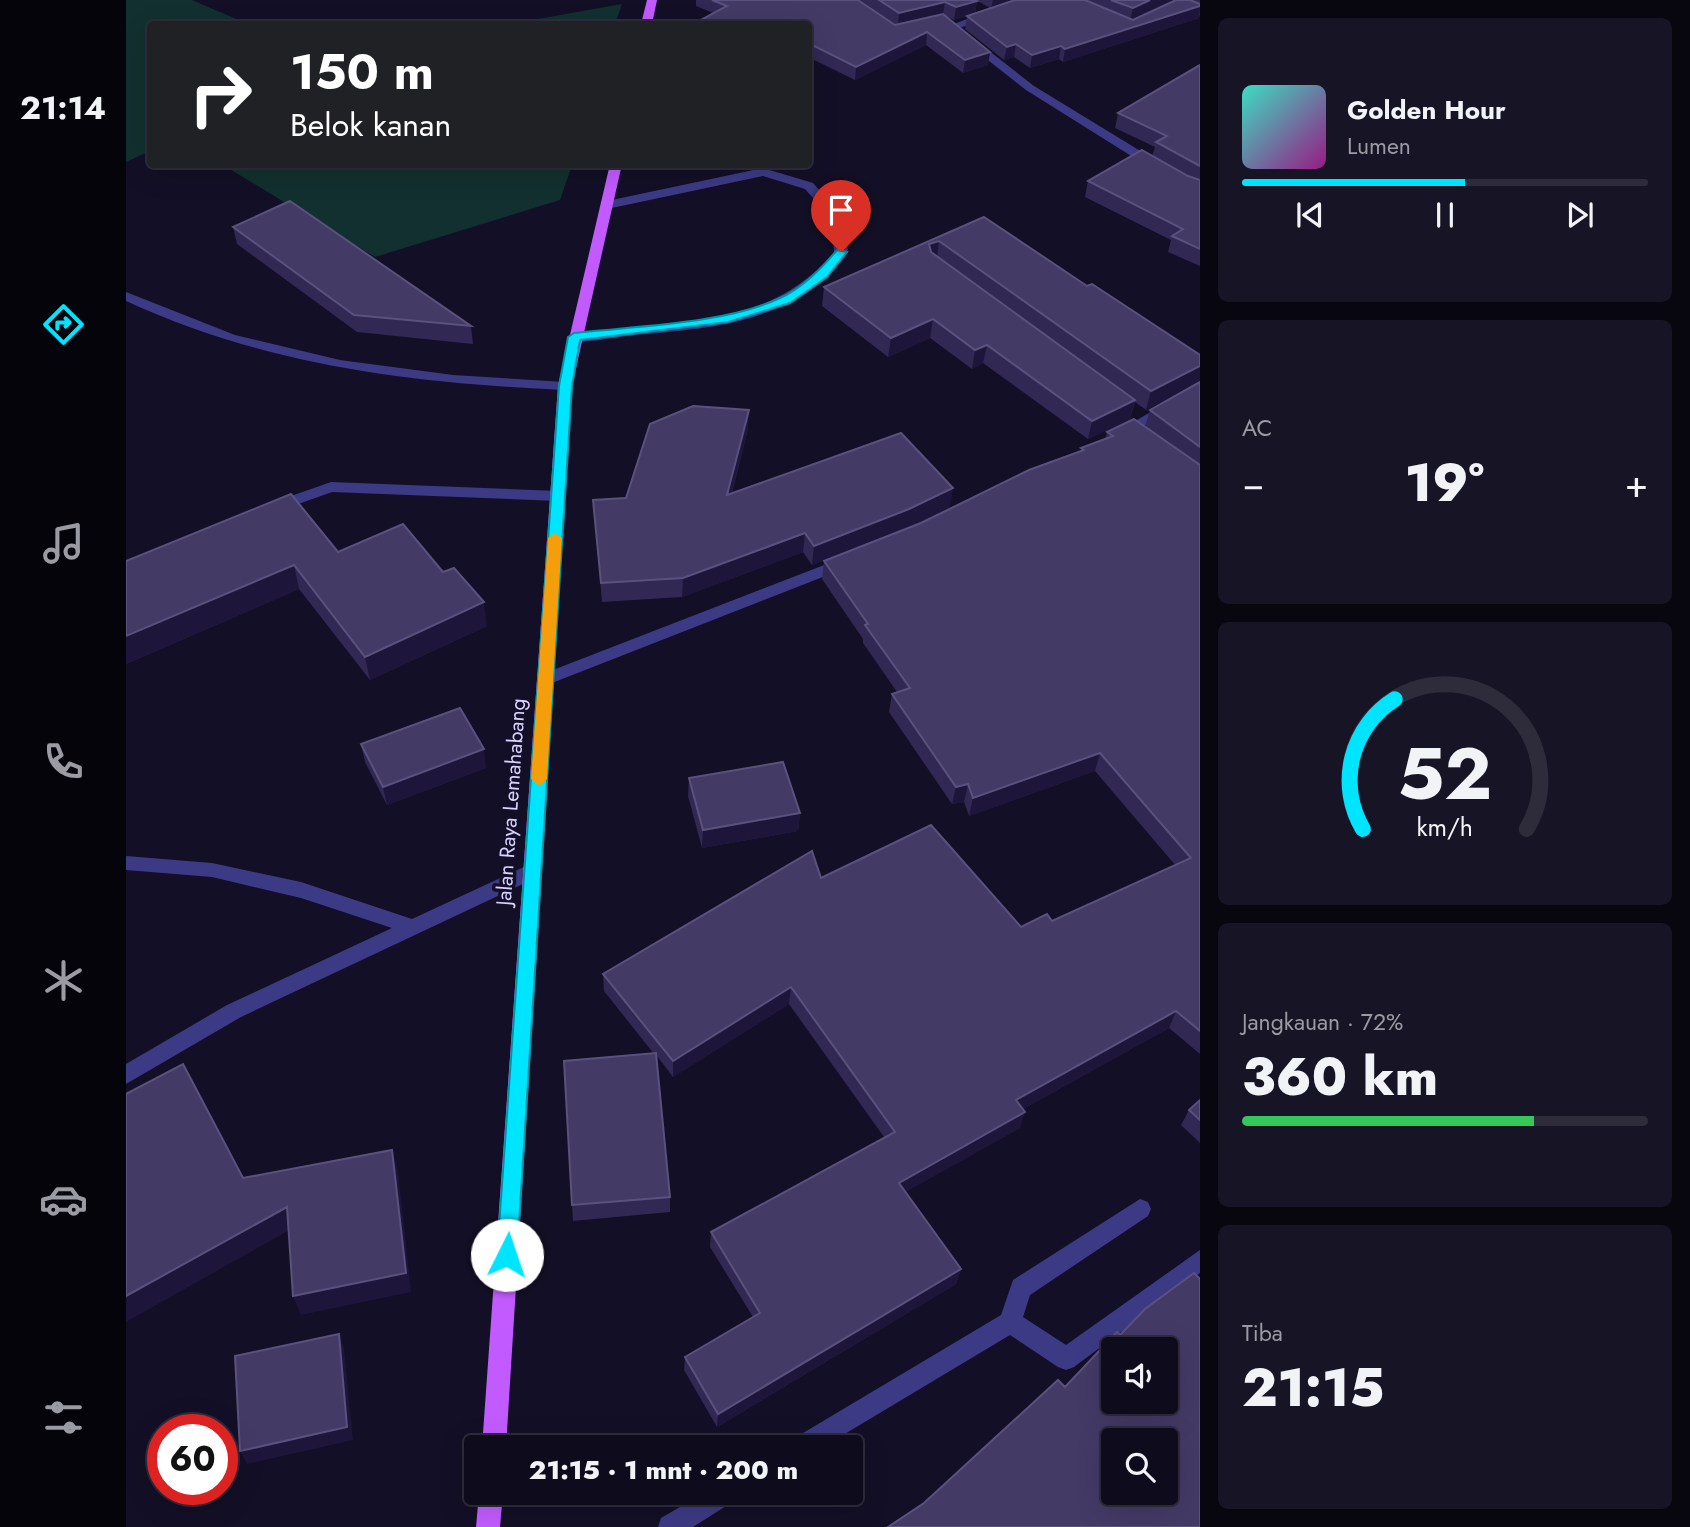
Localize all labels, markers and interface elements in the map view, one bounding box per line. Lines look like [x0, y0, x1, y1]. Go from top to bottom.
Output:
text: 150 m [290, 37, 434, 107]
icon: right [175, 49, 266, 140]
text: 21:14 [20, 85, 106, 131]
text: Golden Hour [1347, 91, 1506, 129]
text: Belok kanan [290, 102, 451, 148]
text: Lumen [1347, 129, 1411, 163]
pin [811, 180, 871, 252]
icon: arrive [822, 191, 860, 229]
icon: previous [1291, 196, 1329, 234]
icon: pause [1426, 196, 1464, 234]
icon: next [1561, 196, 1599, 234]
icon: directions [39, 300, 88, 349]
text: AC [1242, 411, 1272, 445]
text: 19° [1405, 445, 1484, 521]
text: − [1242, 456, 1264, 511]
text: + [1625, 456, 1648, 511]
icon: music [39, 519, 88, 568]
street label: Jalan Raya Lemahabang [489, 697, 533, 910]
text: 52 [1398, 722, 1492, 827]
icon: phone [39, 737, 88, 786]
text: km/h [1417, 809, 1473, 845]
icon: climate [39, 956, 88, 1005]
text: Jangkauan · 72% [1242, 1005, 1403, 1039]
text: 360 km [1242, 1039, 1438, 1115]
icon: car [39, 1175, 88, 1224]
position arrow [470, 1218, 544, 1292]
text: Tiba [1242, 1316, 1283, 1350]
map controls [1101, 1337, 1178, 1505]
button: sound [1101, 1337, 1178, 1414]
text: 21:15 [1242, 1350, 1384, 1426]
icon: filters [39, 1393, 88, 1442]
speed limit sign: 60 [147, 1414, 238, 1505]
button: search [1101, 1428, 1178, 1505]
text: 21:15 · 1 mnt · 200 m [529, 1451, 798, 1489]

